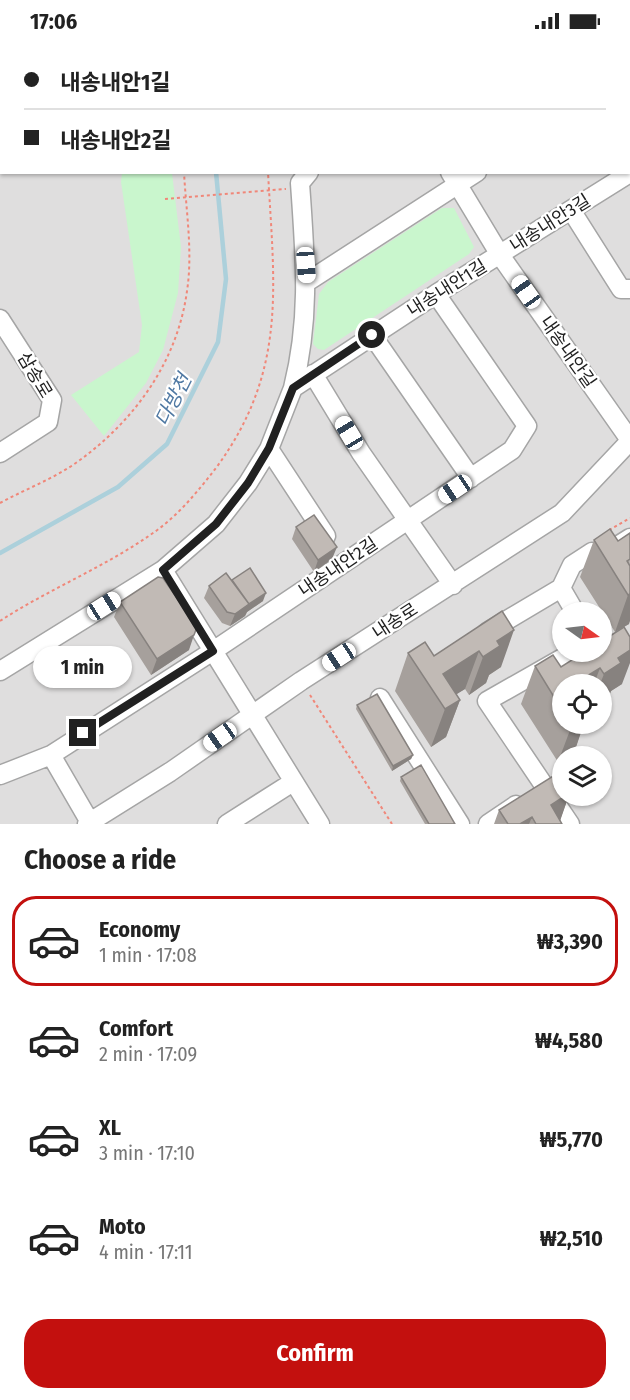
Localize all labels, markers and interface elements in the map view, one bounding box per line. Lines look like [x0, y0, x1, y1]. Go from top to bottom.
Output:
text: 17:06 [30, 8, 77, 35]
text: 내송내안1길 [60, 69, 171, 96]
text: 내송내안2길 [60, 127, 171, 154]
street label: 내송내안3길 [506, 190, 594, 256]
car [296, 246, 316, 284]
street label: 내송내안1길 [403, 255, 491, 321]
car [508, 272, 544, 312]
street label: 내송내안길 [535, 312, 601, 392]
route start [358, 321, 385, 348]
street label: 삼송로 [13, 348, 57, 402]
water label: 다방천 [150, 368, 197, 430]
car [332, 413, 366, 453]
car [435, 471, 475, 507]
street label: 내송내안2길 [294, 533, 382, 601]
car [84, 589, 124, 623]
street label: 내송로 [368, 598, 422, 644]
north arrow [552, 602, 612, 662]
map controls [552, 602, 612, 806]
car [319, 640, 359, 674]
callout: 1 min [34, 646, 132, 688]
text: 1 min [61, 655, 104, 679]
button: locate [552, 674, 612, 734]
route end [69, 719, 96, 746]
car [200, 719, 240, 755]
button: layers [552, 746, 612, 806]
text: Choose a ride [24, 844, 176, 876]
icon: car [27, 914, 81, 968]
text: Economy [99, 916, 180, 943]
text: ₩3,390 [537, 928, 603, 955]
text: 1 min · 17:08 [99, 943, 197, 967]
icon: car [27, 1013, 81, 1067]
text: Comfort [99, 1015, 173, 1042]
text: ₩4,580 [535, 1027, 603, 1054]
text: 2 min · 17:09 [99, 1042, 197, 1066]
icon: car [27, 1112, 81, 1166]
text: XL [99, 1114, 121, 1141]
text: ₩5,770 [540, 1126, 603, 1153]
text: 3 min · 17:10 [99, 1141, 195, 1165]
icon: car [27, 1211, 81, 1265]
text: Moto [99, 1213, 146, 1240]
text: ₩2,510 [540, 1225, 603, 1252]
text: 4 min · 17:11 [99, 1240, 193, 1264]
button: Confirm [24, 1319, 606, 1388]

